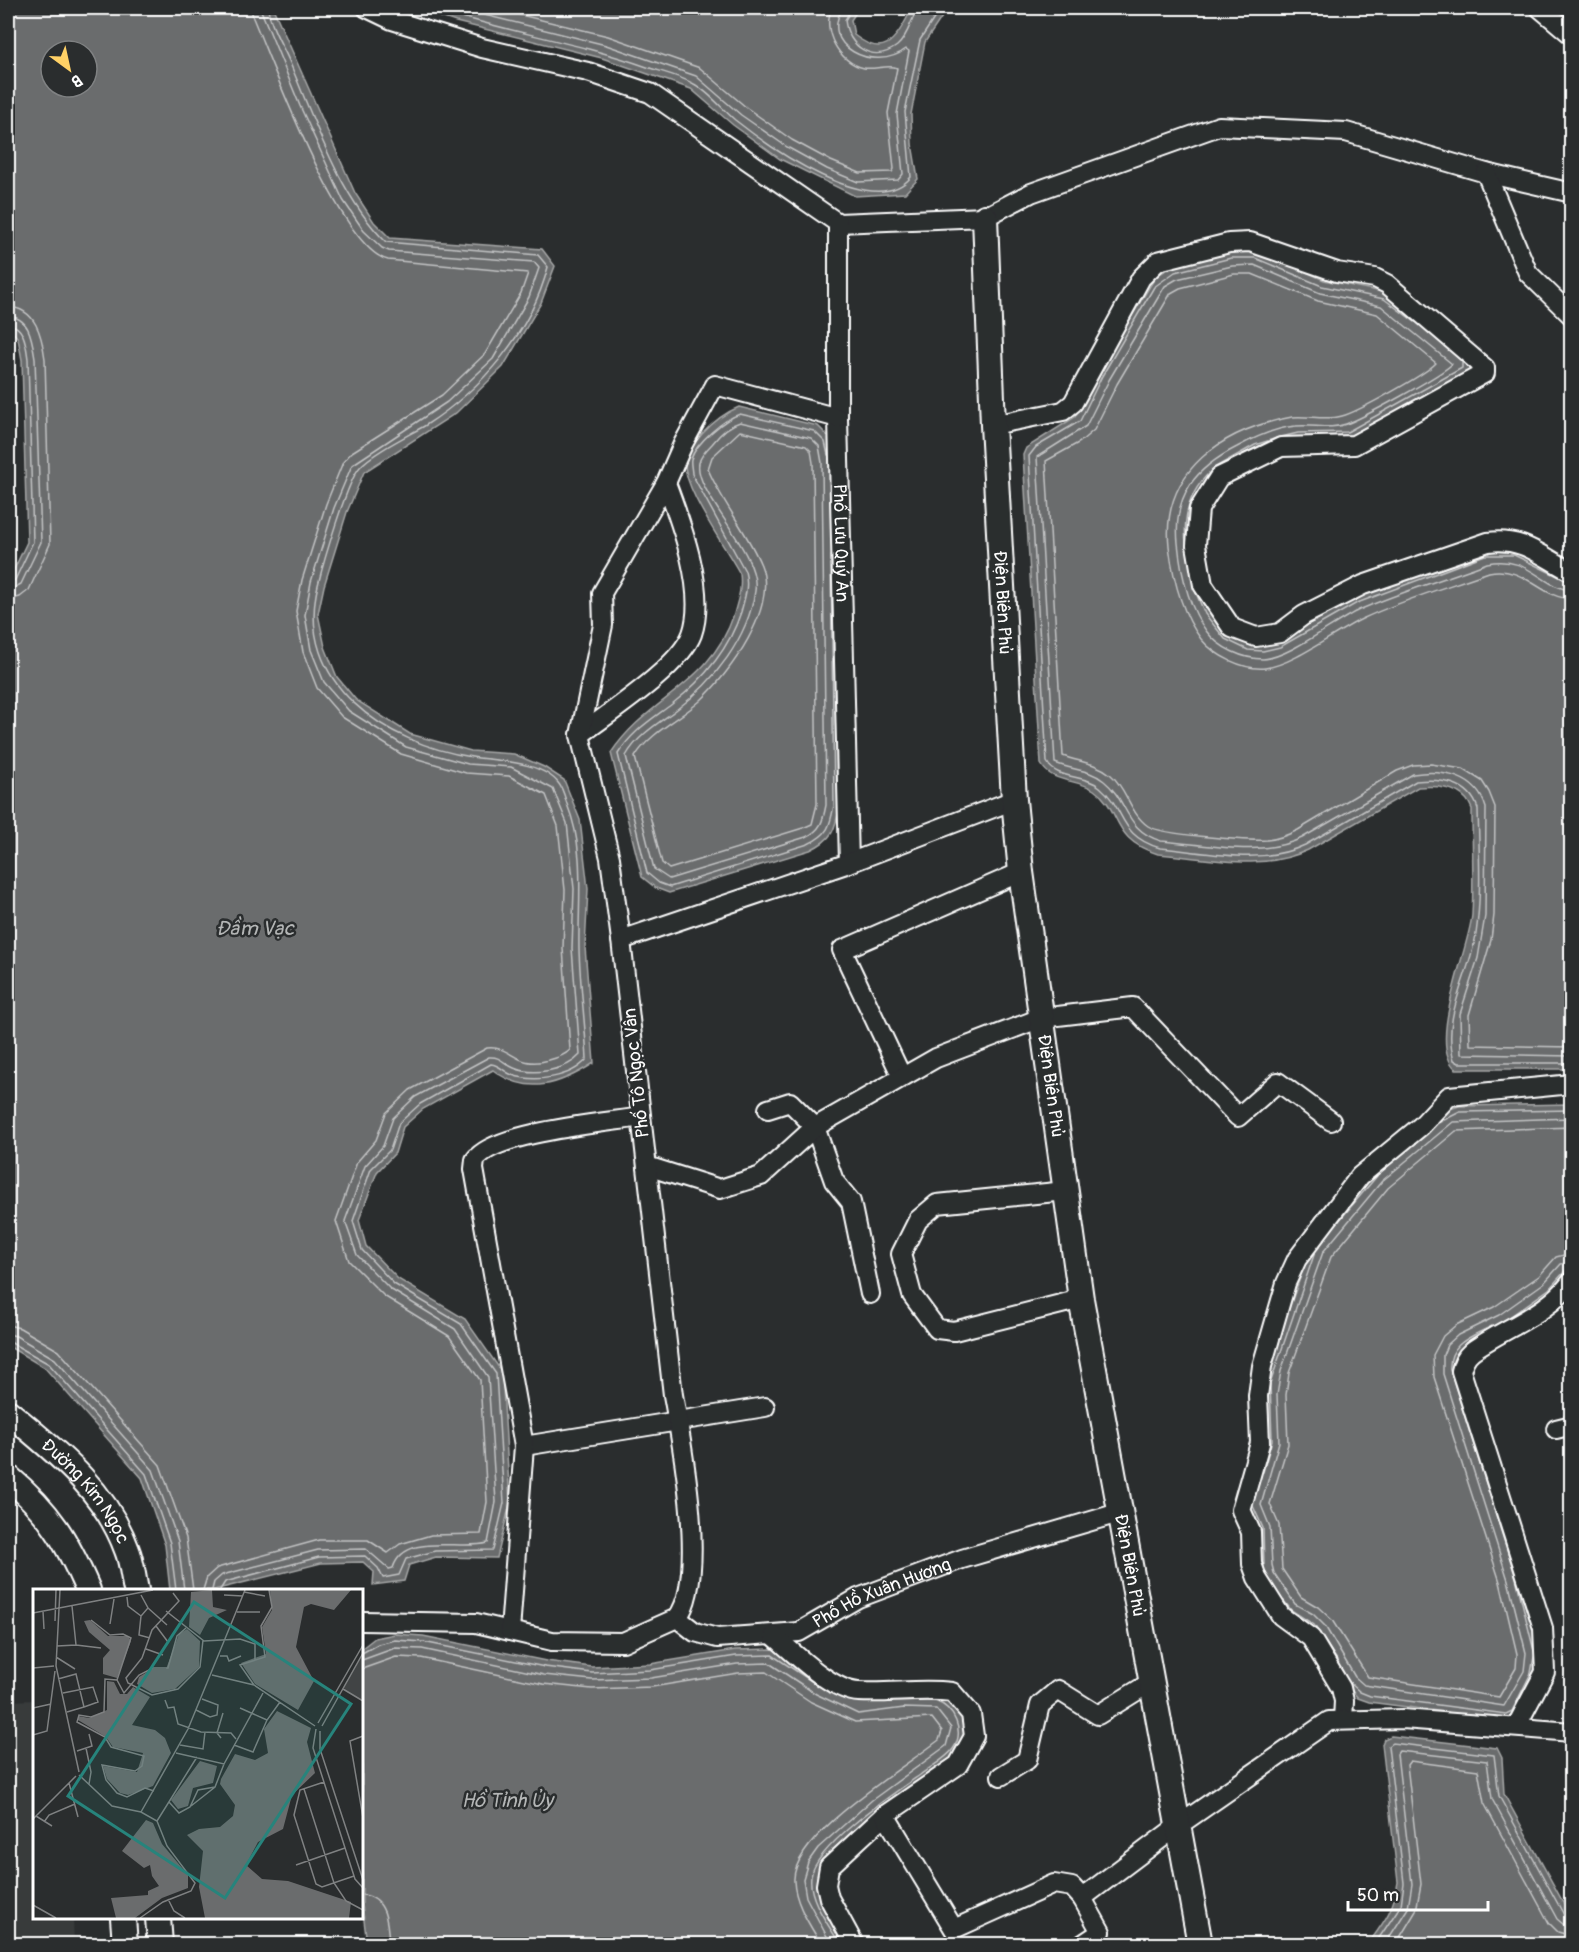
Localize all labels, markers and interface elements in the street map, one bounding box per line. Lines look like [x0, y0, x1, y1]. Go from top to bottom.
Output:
north arrow [39, 39, 99, 99]
text: B [67, 70, 86, 92]
street label: Phố Lưu Quý An [828, 484, 854, 602]
street label: Điện Biên Phủ [988, 550, 1017, 655]
water label: Đầm Vạc [216, 916, 295, 941]
street label: Phố Tô Ngọc Vân [618, 1007, 655, 1139]
street label: Điện Biên Phủ [1032, 1033, 1069, 1139]
street label: Đường Kim Ngọc [36, 1434, 134, 1547]
street label: Điện Biên Phủ [1109, 1512, 1150, 1618]
street label: Phố Hồ Xuân Hương [809, 1553, 954, 1634]
inset map [33, 1589, 363, 1919]
water label: Hồ Tỉnh Ủy [461, 1788, 555, 1813]
scale bar [1348, 1874, 1488, 1912]
text: 50 m [1357, 1884, 1399, 1907]

